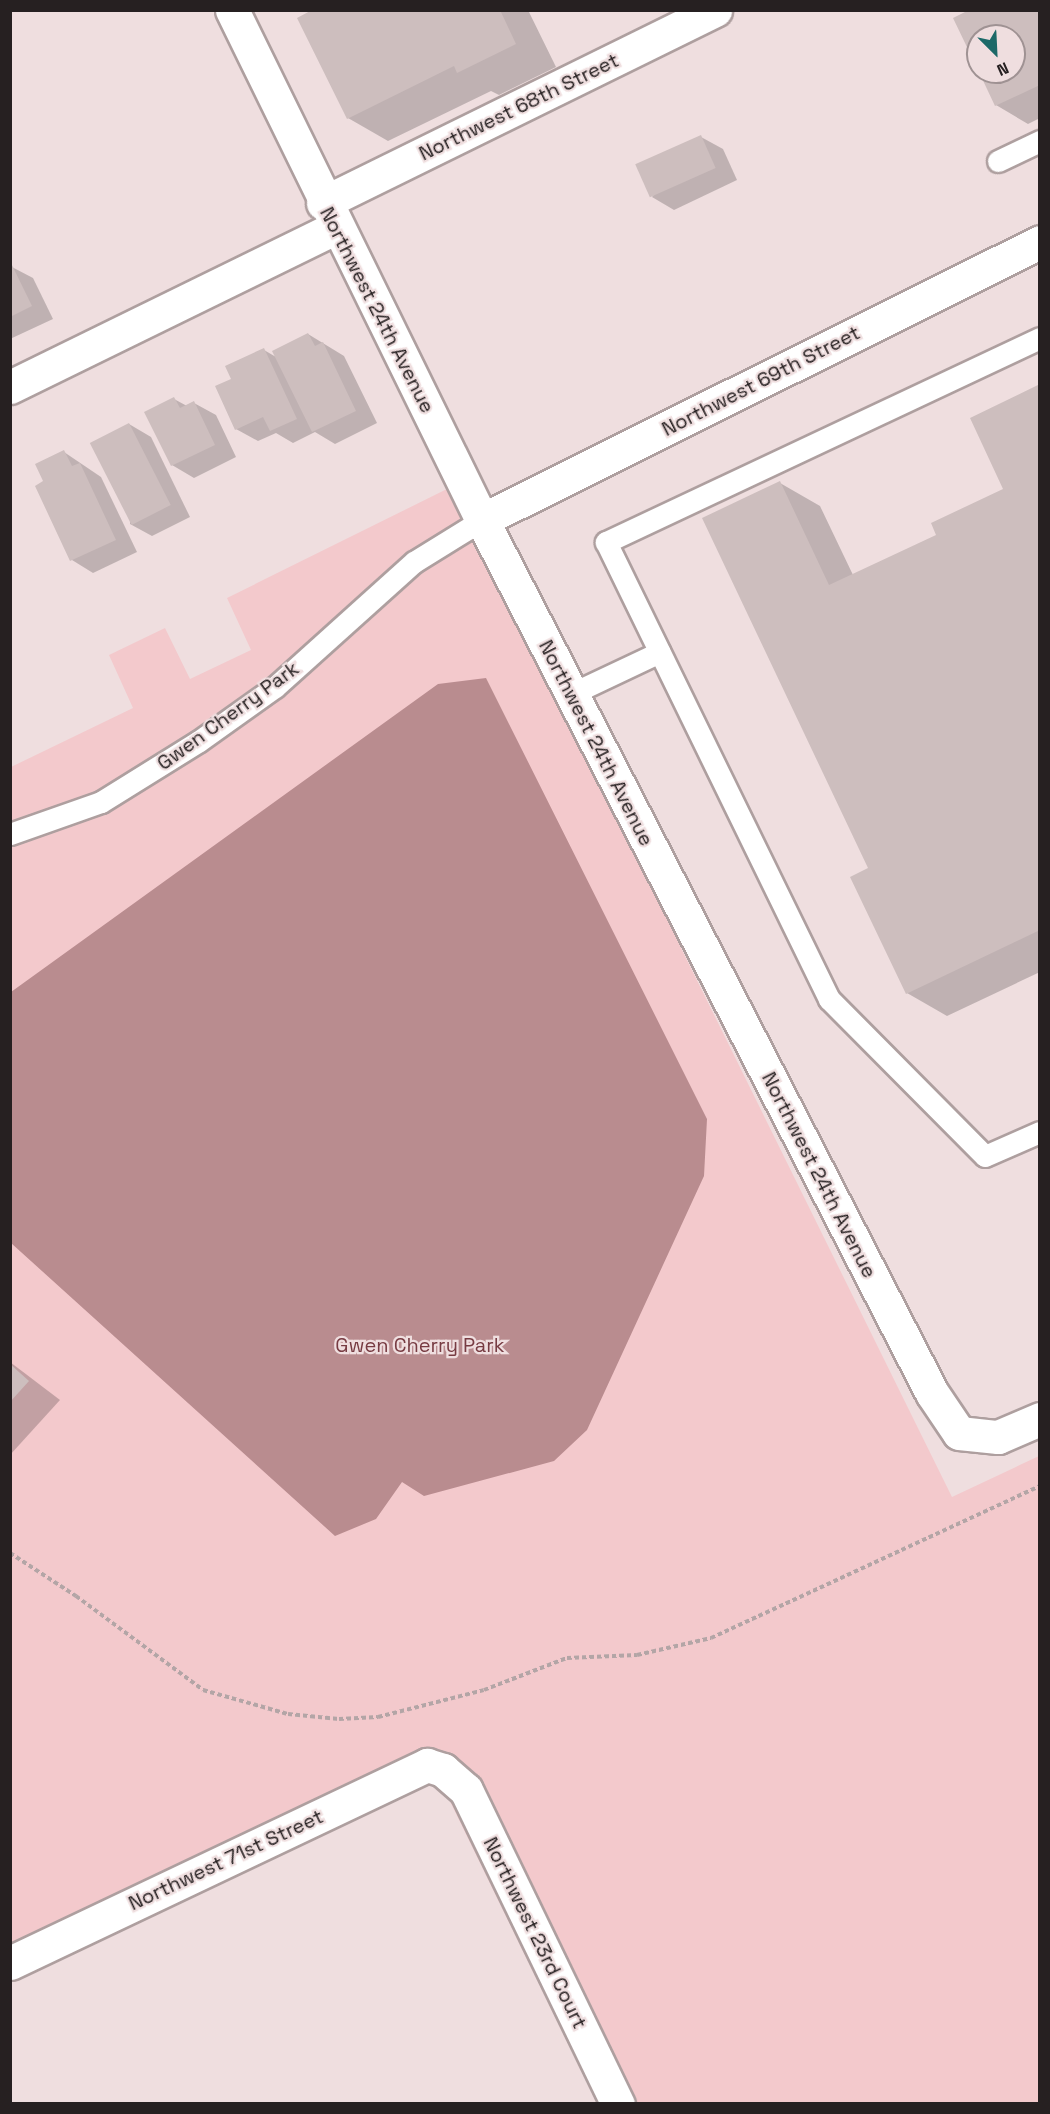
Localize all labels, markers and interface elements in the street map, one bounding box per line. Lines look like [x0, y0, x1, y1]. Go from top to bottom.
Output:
north arrow [966, 24, 1026, 84]
street label: Northwest 68th Street [415, 48, 623, 166]
text: N [994, 57, 1012, 81]
street label: Northwest 24th Avenue [315, 203, 439, 417]
street label: Northwest 69th Street [658, 321, 864, 441]
street label: Northwest 24th Avenue [534, 636, 658, 850]
street label: Gwen Cherry Park [152, 657, 304, 775]
street label: Northwest 24th Avenue [757, 1068, 881, 1282]
park label: Gwen Cherry Park [335, 1333, 505, 1357]
street label: Northwest 71st Street [125, 1804, 327, 1916]
street label: Northwest 23rd Court [478, 1833, 592, 2033]

